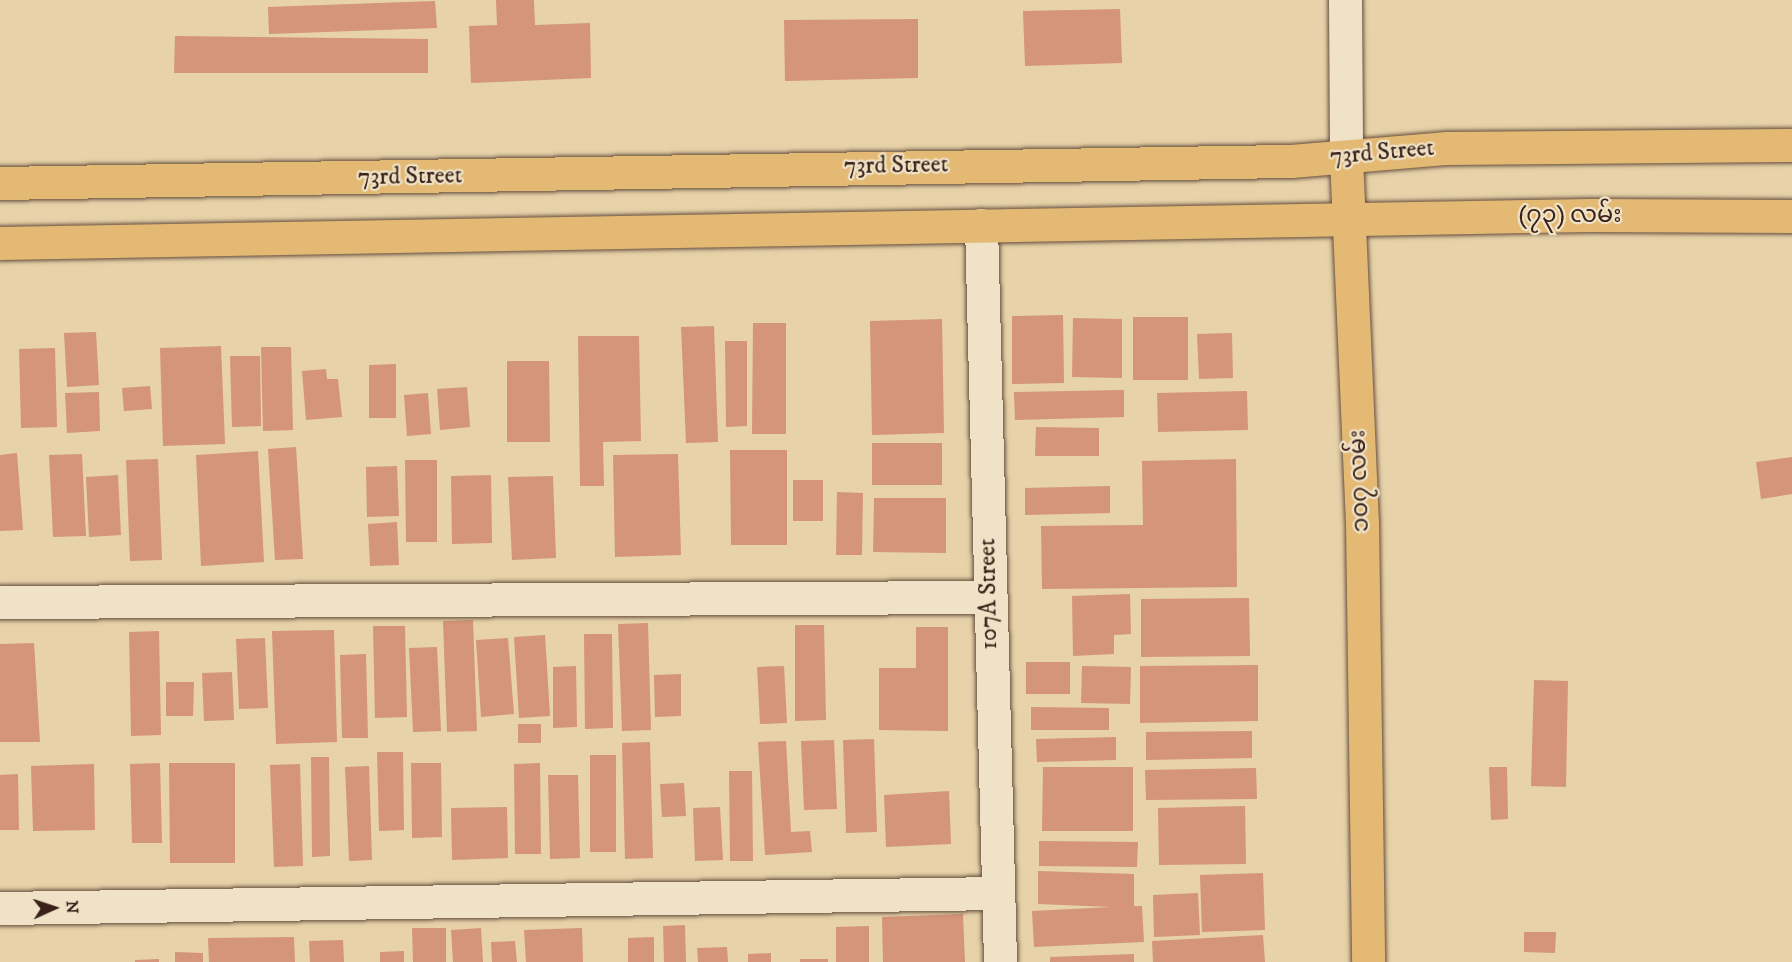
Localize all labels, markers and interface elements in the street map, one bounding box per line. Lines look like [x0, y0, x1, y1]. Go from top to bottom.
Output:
street label: 73rd Street [1329, 134, 1435, 172]
street label: 73rd Street [844, 151, 948, 181]
street label: 73rd Street [358, 162, 462, 192]
street label: (၇၃) လမ်း [1518, 202, 1622, 230]
street label: ၁၀၇ လမ်း [1344, 429, 1376, 533]
street label: 107A Street [974, 538, 1004, 650]
north arrow [24, 878, 84, 938]
text: N [62, 900, 82, 914]

